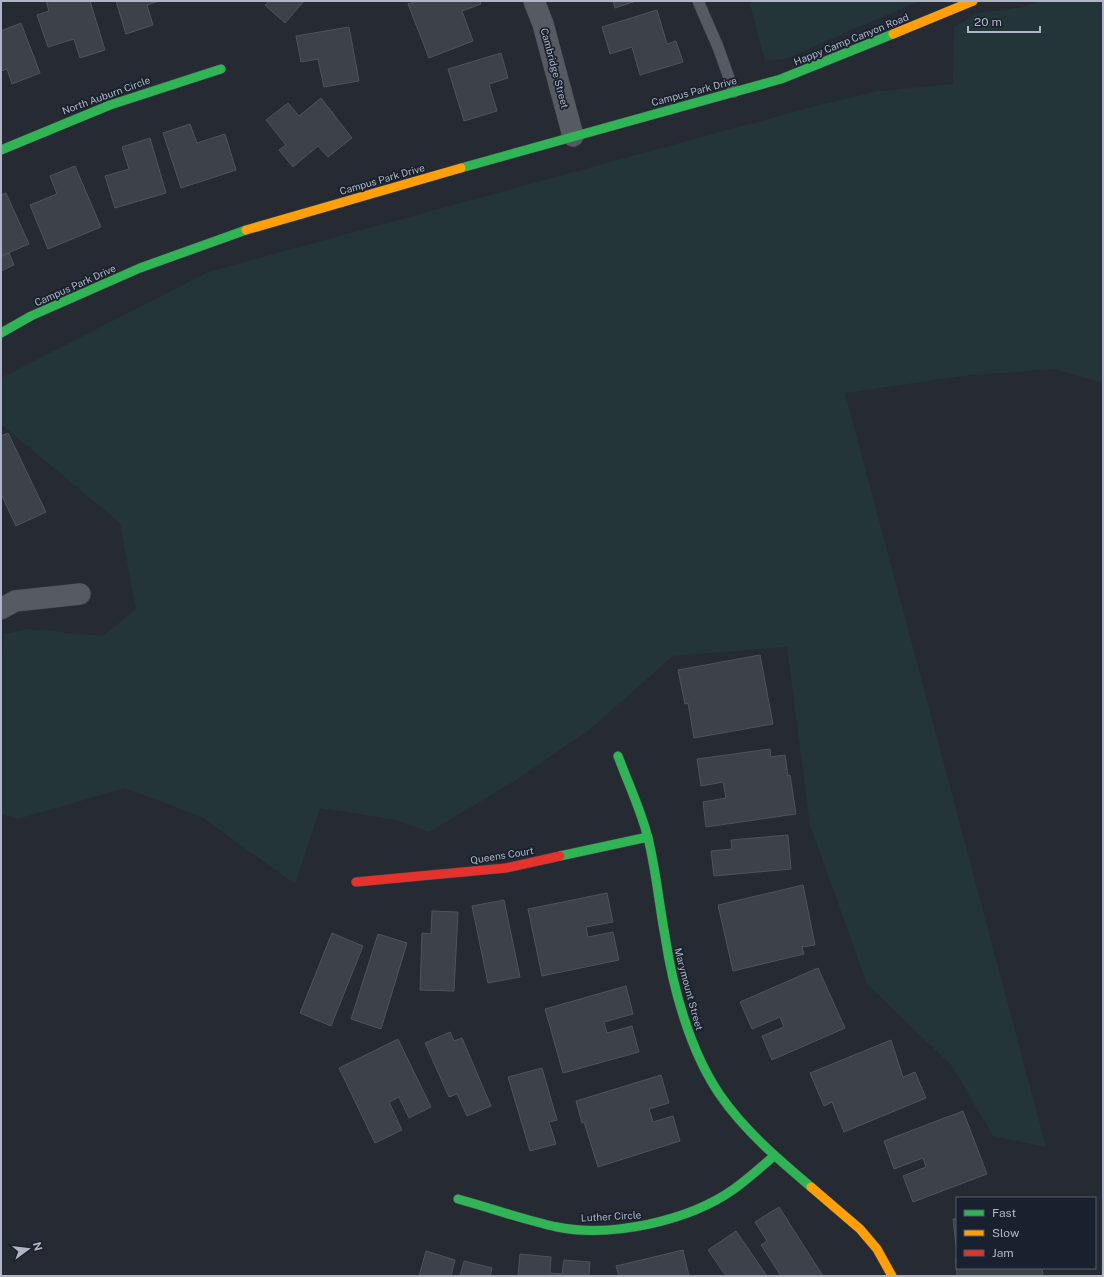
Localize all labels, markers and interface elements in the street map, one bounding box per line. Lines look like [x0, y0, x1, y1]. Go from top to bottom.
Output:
scale bar [968, 8, 1040, 34]
street label: Happy Camp Canyon Road [792, 10, 910, 68]
text: 20 m [974, 15, 1002, 29]
street label: Cambridge Street [539, 27, 572, 110]
street label: North Auburn Circle [60, 73, 152, 117]
street label: Campus Park Drive [650, 74, 738, 108]
street label: Campus Park Drive [338, 161, 426, 197]
street label: Campus Park Drive [32, 262, 118, 308]
street label: Queens Court [470, 844, 535, 866]
street label: Marymount Street [672, 946, 706, 1032]
legend [956, 1197, 1096, 1269]
text: Fast [992, 1206, 1017, 1220]
street label: Luther Circle [581, 1208, 642, 1224]
text: Slow [992, 1226, 1020, 1240]
north arrow [8, 1229, 48, 1269]
text: N [31, 1241, 45, 1252]
text: Jam [992, 1246, 1014, 1260]

